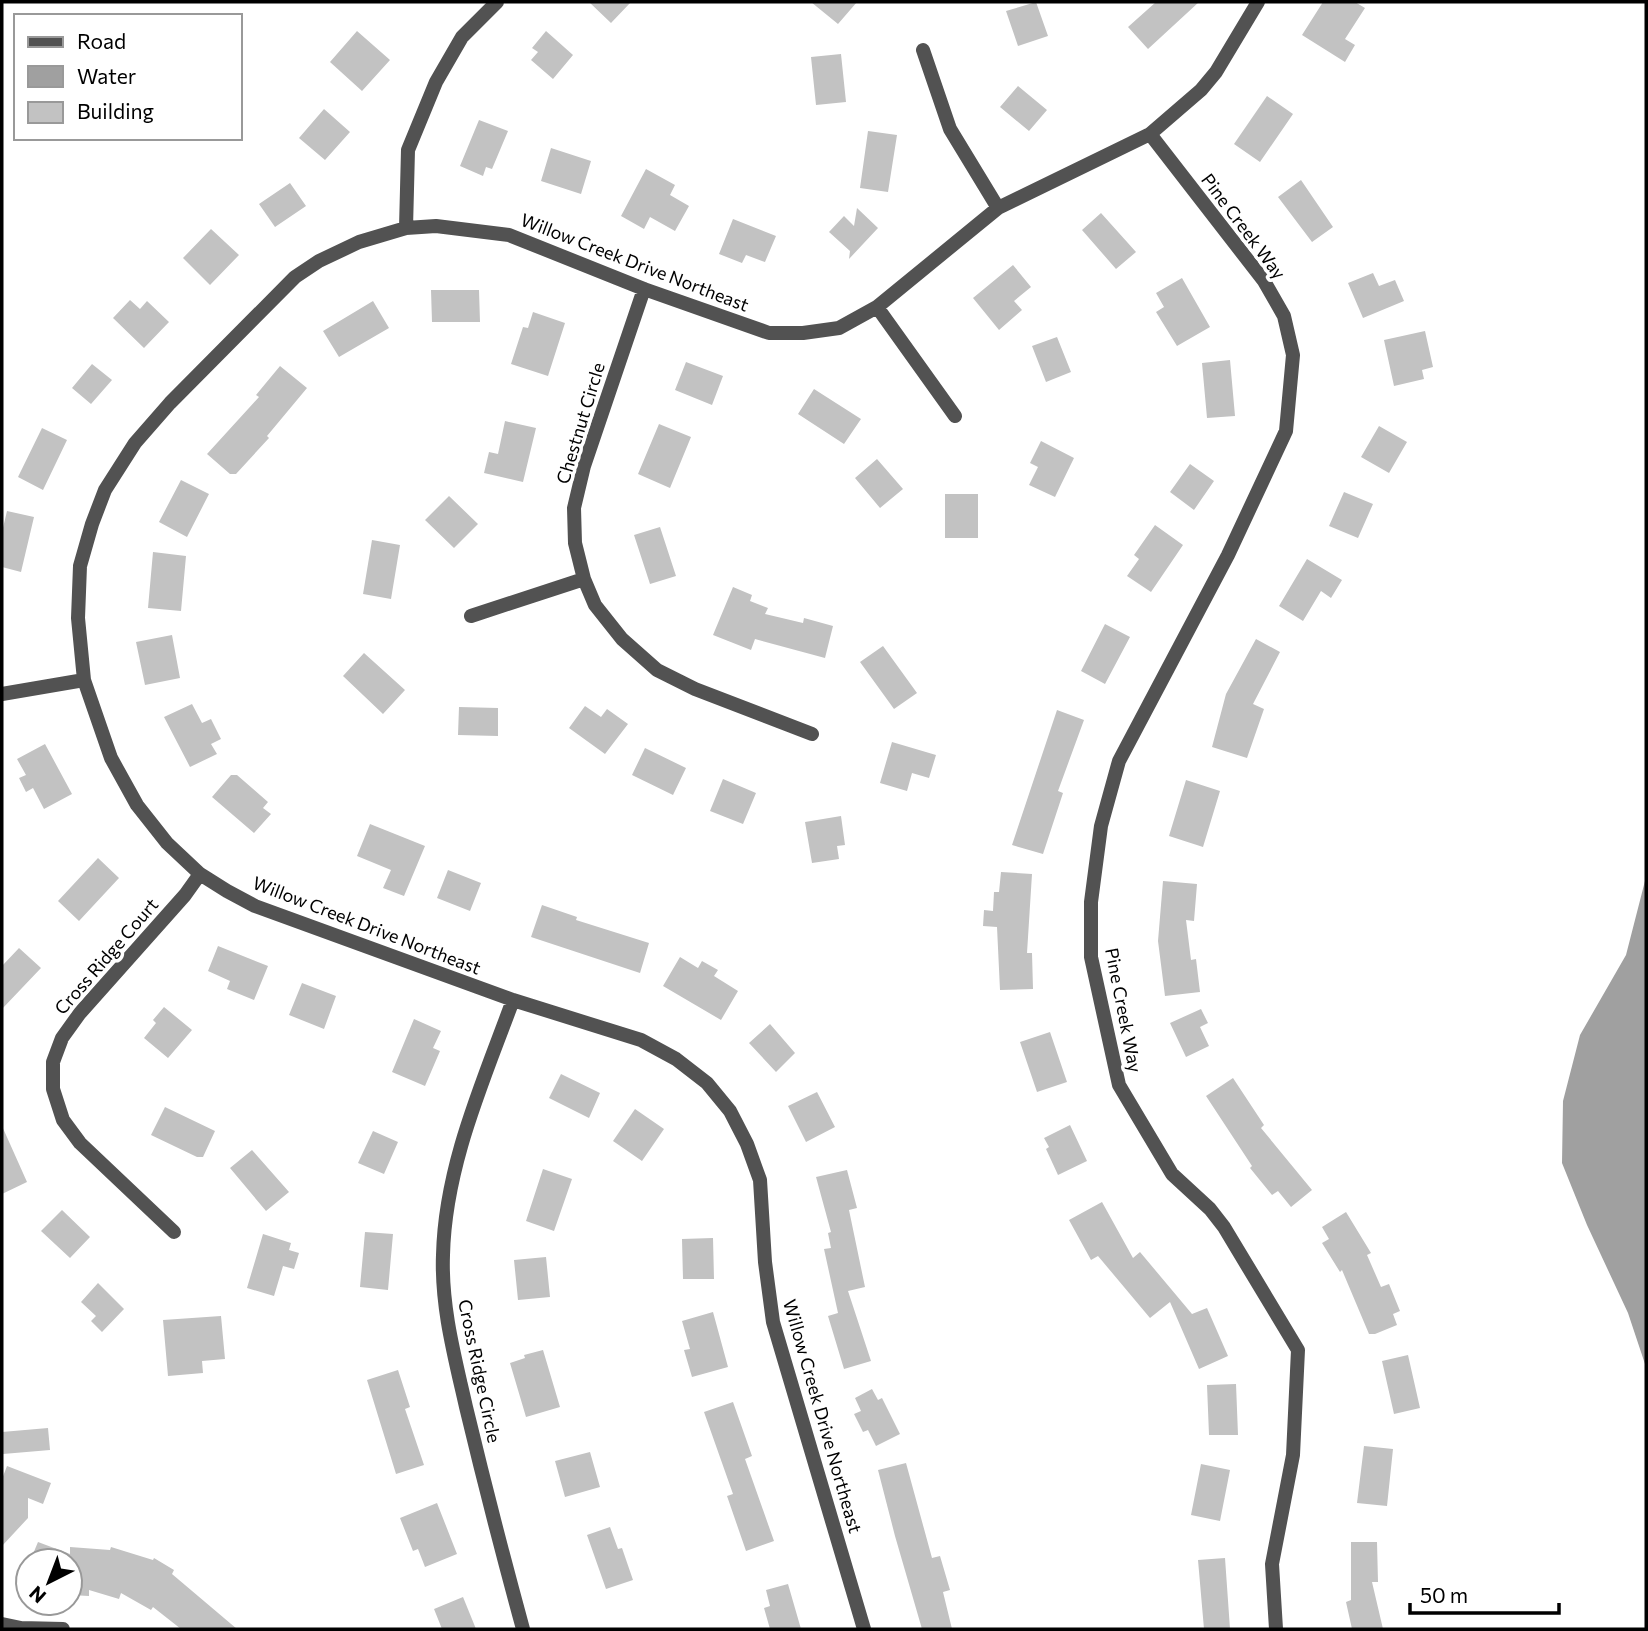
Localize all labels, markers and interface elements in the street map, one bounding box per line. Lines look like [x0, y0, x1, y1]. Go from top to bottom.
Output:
legend [14, 14, 242, 140]
text: Road [77, 28, 126, 53]
text: Water [77, 63, 136, 88]
text: Building [77, 98, 154, 123]
street label: Pine Creek Way [1197, 169, 1291, 283]
street label: Willow Creek Drive Northeast [518, 208, 752, 316]
street label: Chestnut Circle [551, 360, 609, 486]
street label: Willow Creek Drive Northeast [250, 871, 484, 979]
street label: Cross Ridge Court [50, 893, 162, 1019]
street label: Pine Creek Way [1101, 946, 1147, 1074]
street label: Willow Creek Drive Northeast [779, 1296, 867, 1536]
street label: Cross Ridge Circle [454, 1297, 506, 1445]
north arrow [14, 1547, 84, 1617]
scale bar [1410, 1572, 1559, 1616]
text: N [24, 1582, 50, 1608]
text: 50 m [1420, 1582, 1468, 1607]

